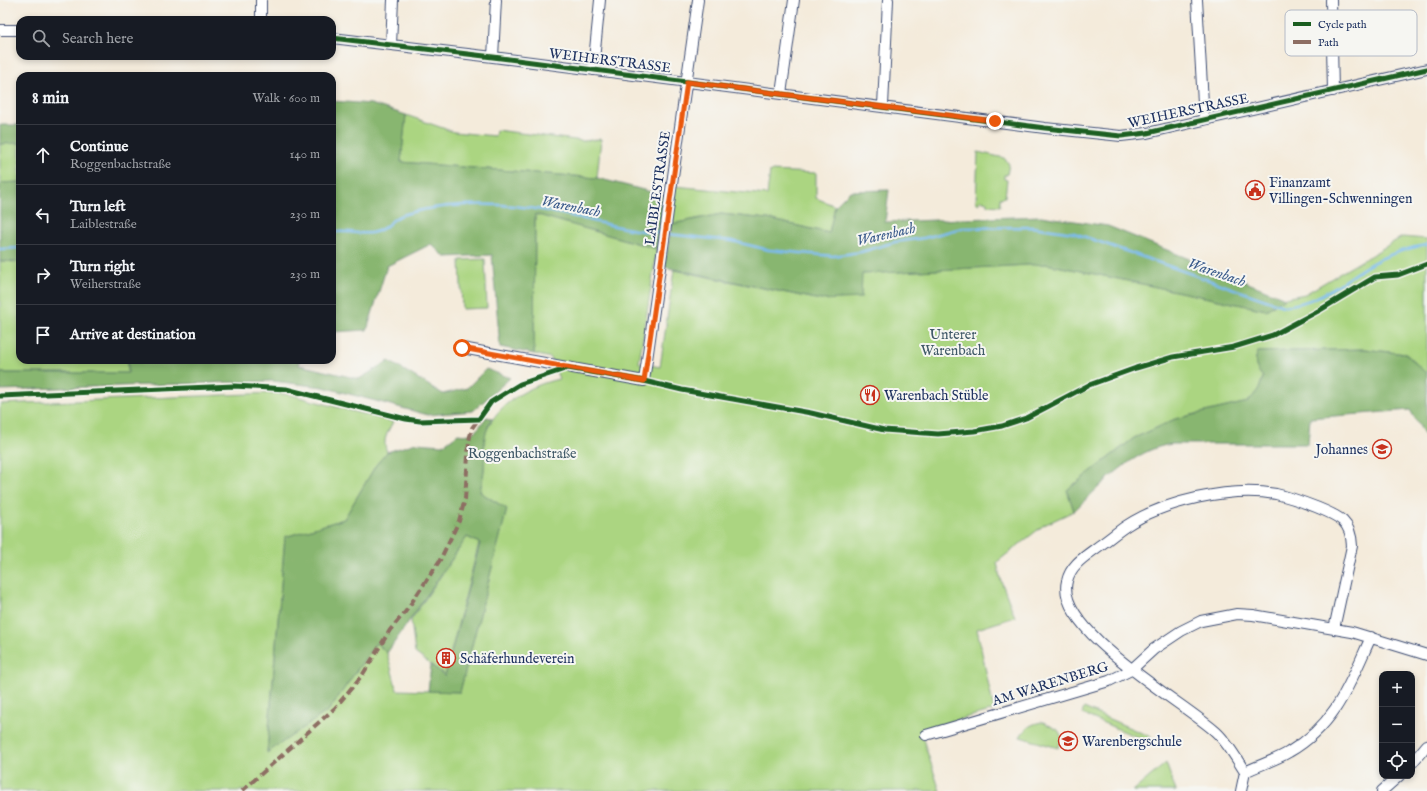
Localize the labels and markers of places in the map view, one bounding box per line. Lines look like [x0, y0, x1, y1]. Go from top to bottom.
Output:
place label: Finanzamt Villingen-Schwenningen [1268, 174, 1413, 208]
public building icon: Finanzamt Villingen-Schwenningen [1244, 179, 1266, 201]
restaurant icon: Warenbach Stüble [859, 384, 881, 406]
place label: Warenbach Stüble [884, 387, 989, 405]
school or university icon: Johannes [1371, 438, 1393, 460]
place label: Johannes [1313, 441, 1368, 459]
building icon: Schäferhundeverein [435, 647, 457, 669]
place label: Schäferhundeverein [460, 650, 575, 668]
school or university icon: Warenbergschule [1057, 730, 1079, 752]
place label: Warenbergschule [1082, 733, 1182, 751]

